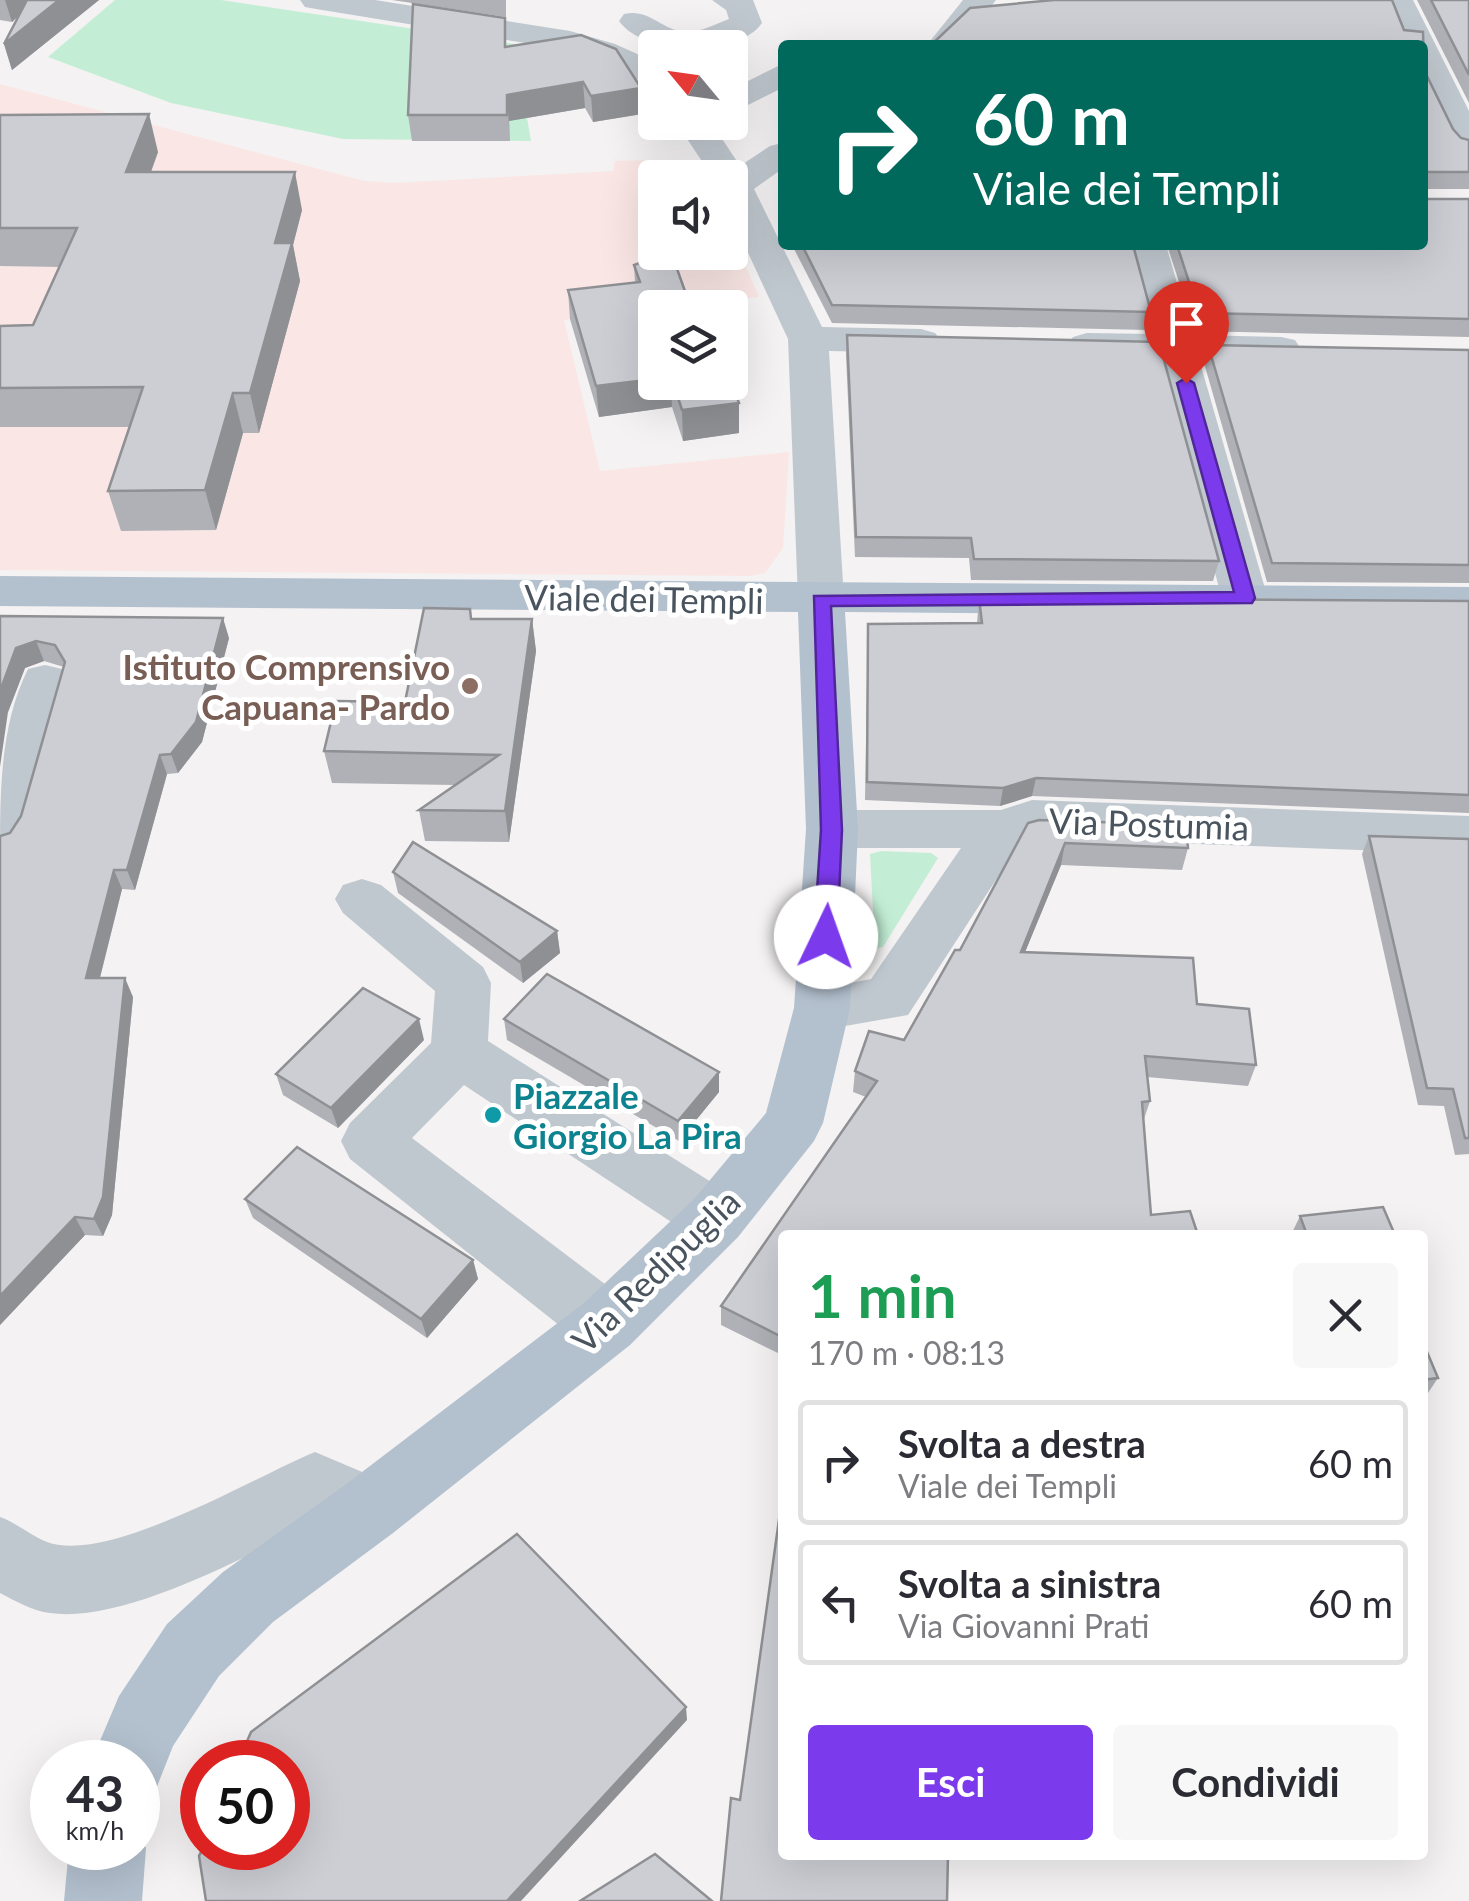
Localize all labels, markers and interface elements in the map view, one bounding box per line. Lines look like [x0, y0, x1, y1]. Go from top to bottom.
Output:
north arrow [638, 30, 748, 140]
map controls [638, 30, 748, 400]
text: 60 m [973, 76, 1130, 160]
icon: right [808, 80, 938, 210]
button: sound [638, 160, 748, 270]
text: Viale dei Templi [973, 161, 1281, 215]
pin [1144, 281, 1229, 384]
button: layers [638, 290, 748, 400]
icon: arrive [1159, 296, 1214, 351]
street label: Viale dei Templi [524, 575, 764, 621]
place label: Istituto Comprensivo Capuana- Pardo [123, 645, 450, 727]
marker: Istituto Comprensivo Capuana- Pardo [459, 675, 481, 697]
street label: Via Postumia [1048, 799, 1250, 847]
position arrow [774, 885, 878, 989]
place label: Piazzale Giorgio La Pira [513, 1074, 742, 1156]
marker: Piazzale Giorgio La Pira [482, 1104, 504, 1126]
street label: Via Redipuglia [562, 1179, 748, 1361]
text: 1 min [808, 1259, 957, 1331]
button: close [1293, 1263, 1398, 1368]
text: 170 m · 08:13 [808, 1333, 1005, 1372]
text: Svolta a destra [898, 1420, 1146, 1466]
icon: right [813, 1435, 868, 1490]
text: 60 m [1308, 1440, 1393, 1486]
text: Viale dei Templi [898, 1466, 1117, 1505]
text: Svolta a sinistra [898, 1560, 1161, 1606]
icon: left [813, 1575, 868, 1630]
text: 60 m [1308, 1580, 1393, 1626]
text: Via Giovanni Prati [898, 1606, 1149, 1645]
button: Esci [808, 1725, 1093, 1840]
button: Condividi [1113, 1725, 1398, 1840]
speed limit sign: 50 [180, 1740, 310, 1870]
text: 43 [66, 1763, 124, 1823]
text: km/h [66, 1815, 124, 1845]

